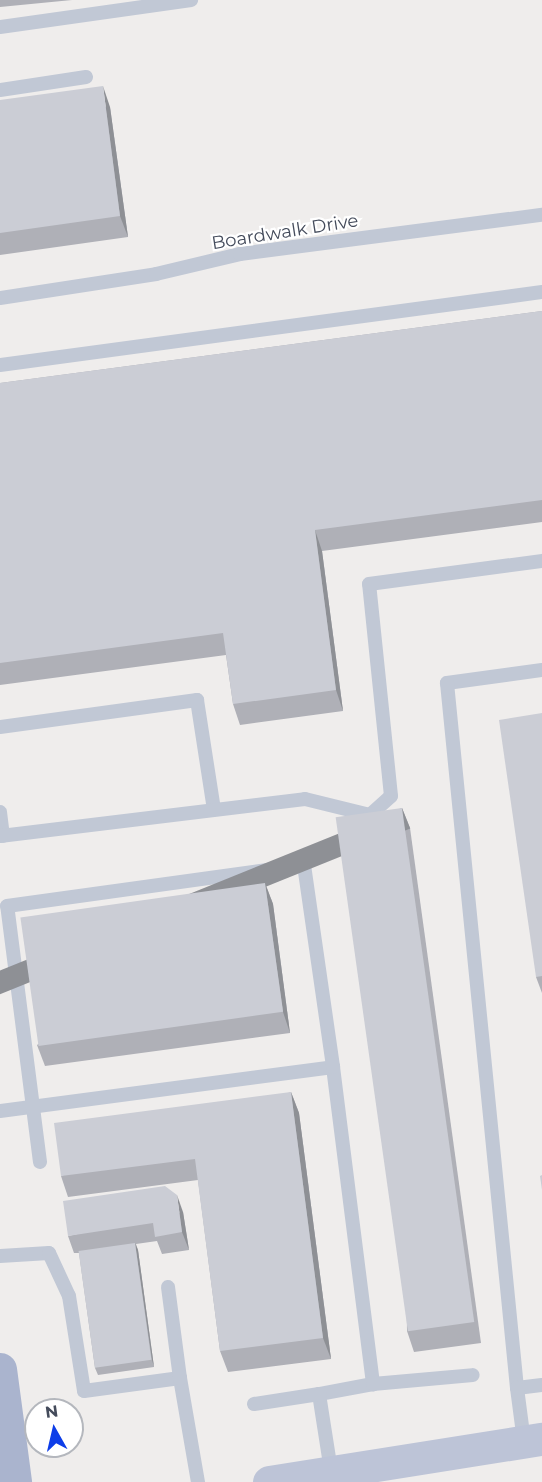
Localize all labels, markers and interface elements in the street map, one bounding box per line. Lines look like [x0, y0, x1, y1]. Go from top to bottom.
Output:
street label: Boardwalk Drive [210, 210, 360, 254]
north arrow [24, 1398, 84, 1458]
text: N [44, 1401, 59, 1422]

